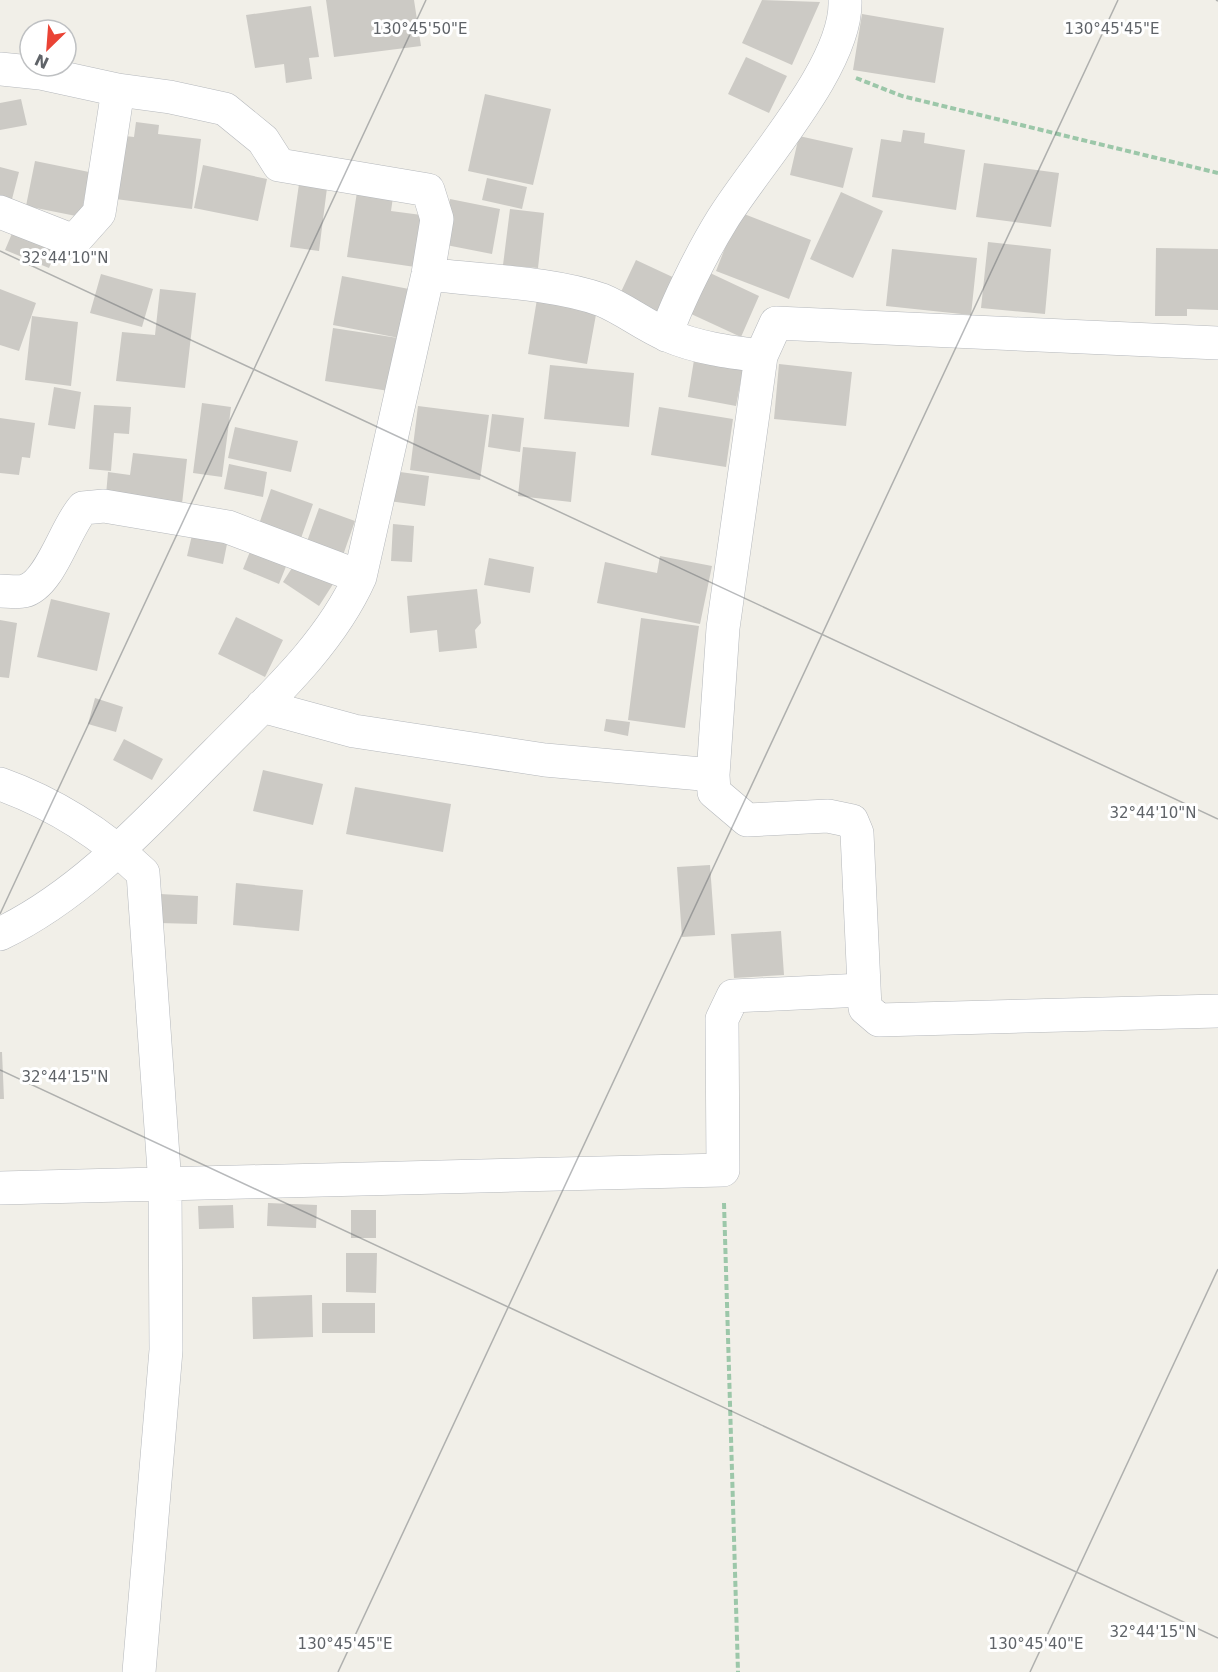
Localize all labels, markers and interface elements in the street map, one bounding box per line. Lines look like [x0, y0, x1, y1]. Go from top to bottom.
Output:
north arrow [18, 18, 78, 78]
text: 130°45'50"E [373, 20, 467, 38]
text: 130°45'45"E [1065, 20, 1159, 38]
text: N [32, 50, 52, 73]
text: 32°44'10"N [21, 249, 109, 267]
text: 32°44'10"N [1109, 804, 1197, 822]
text: 32°44'15"N [21, 1068, 109, 1086]
text: 32°44'15"N [1109, 1623, 1197, 1641]
text: 130°45'45"E [298, 1635, 392, 1653]
text: 130°45'40"E [989, 1635, 1083, 1653]

